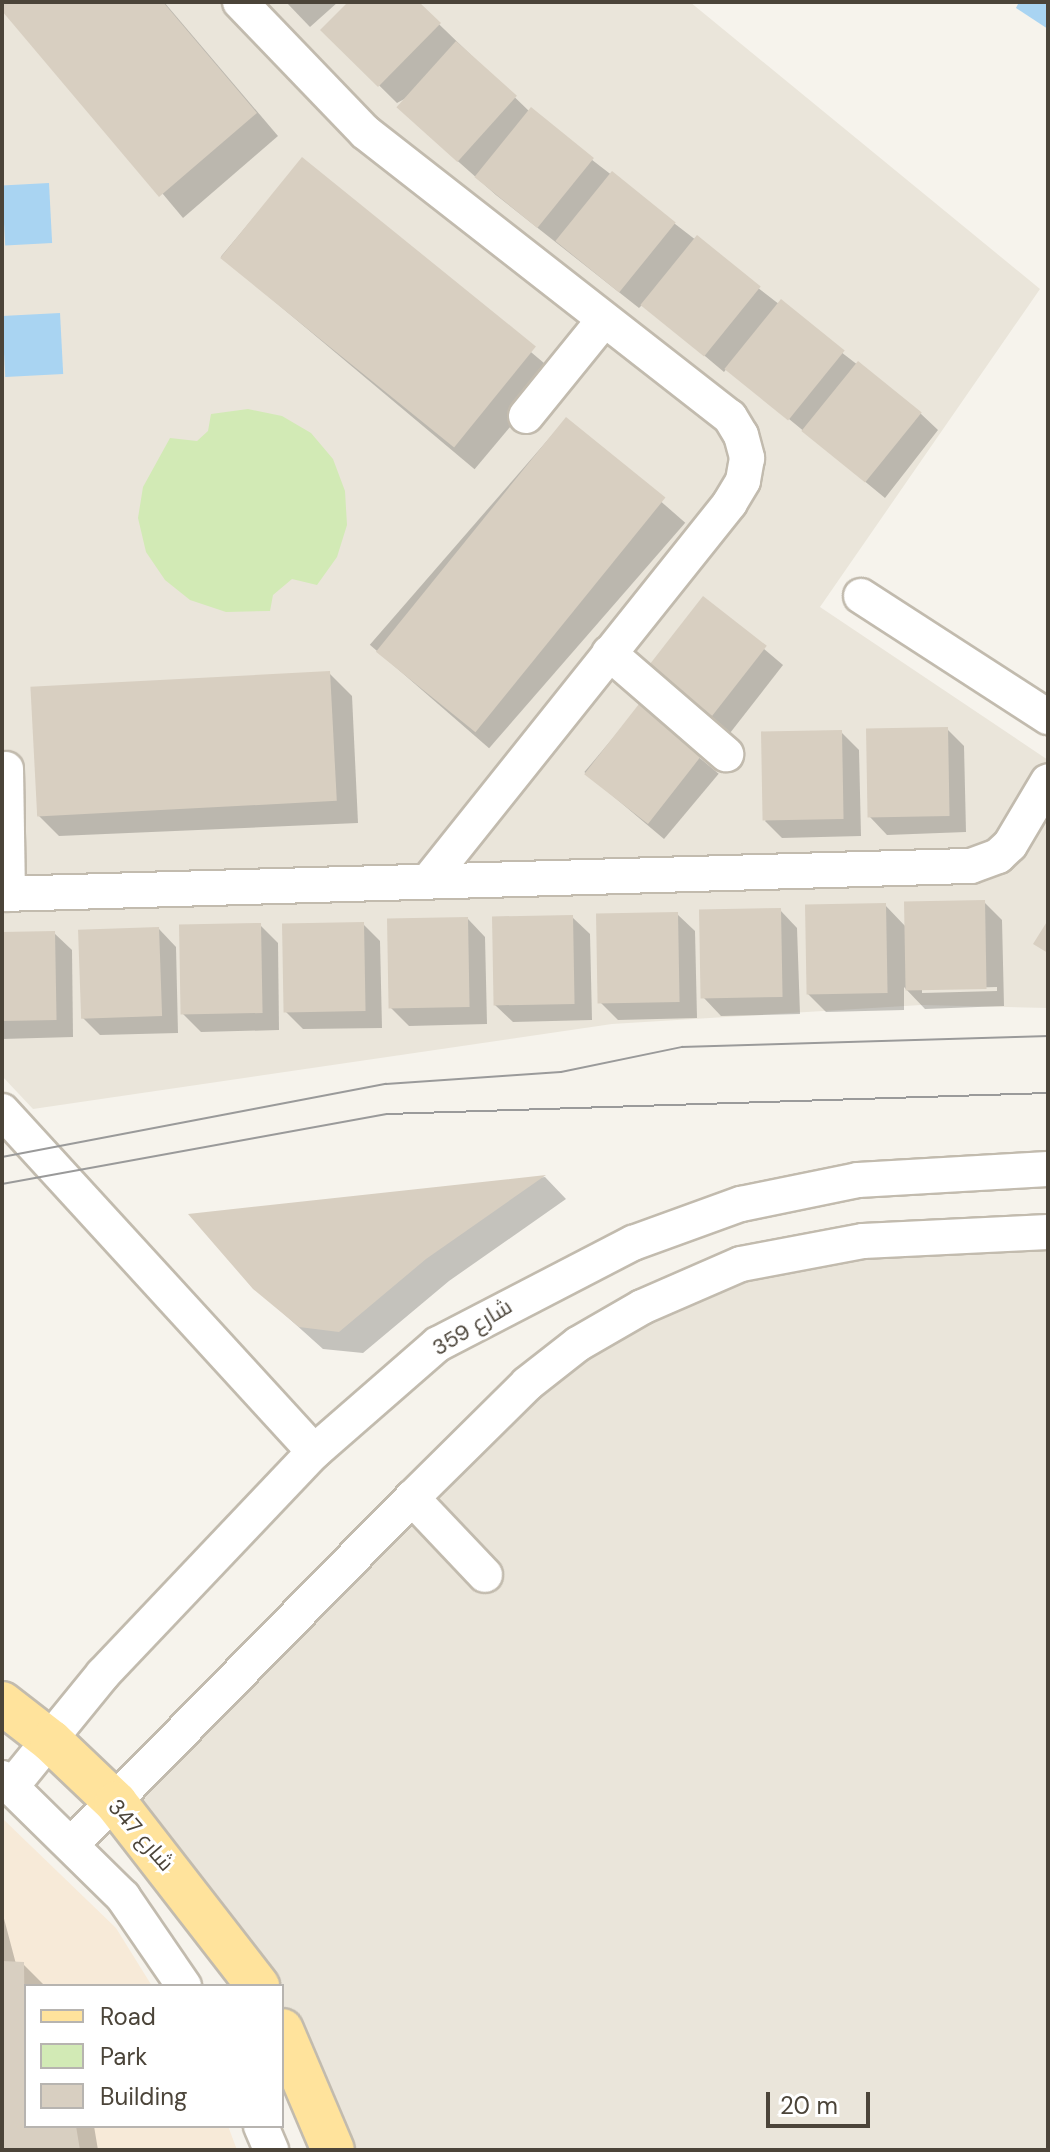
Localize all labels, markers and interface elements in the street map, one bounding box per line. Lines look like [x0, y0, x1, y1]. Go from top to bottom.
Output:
street label: شارع 359 [427, 1293, 517, 1361]
street label: شارع 347 [103, 1794, 179, 1876]
legend [24, 1984, 284, 2128]
text: Road [100, 2001, 156, 2032]
text: Park [100, 2041, 147, 2072]
scale bar [770, 2076, 874, 2126]
text: Building [100, 2081, 187, 2112]
text: 20 m [780, 2090, 838, 2121]

